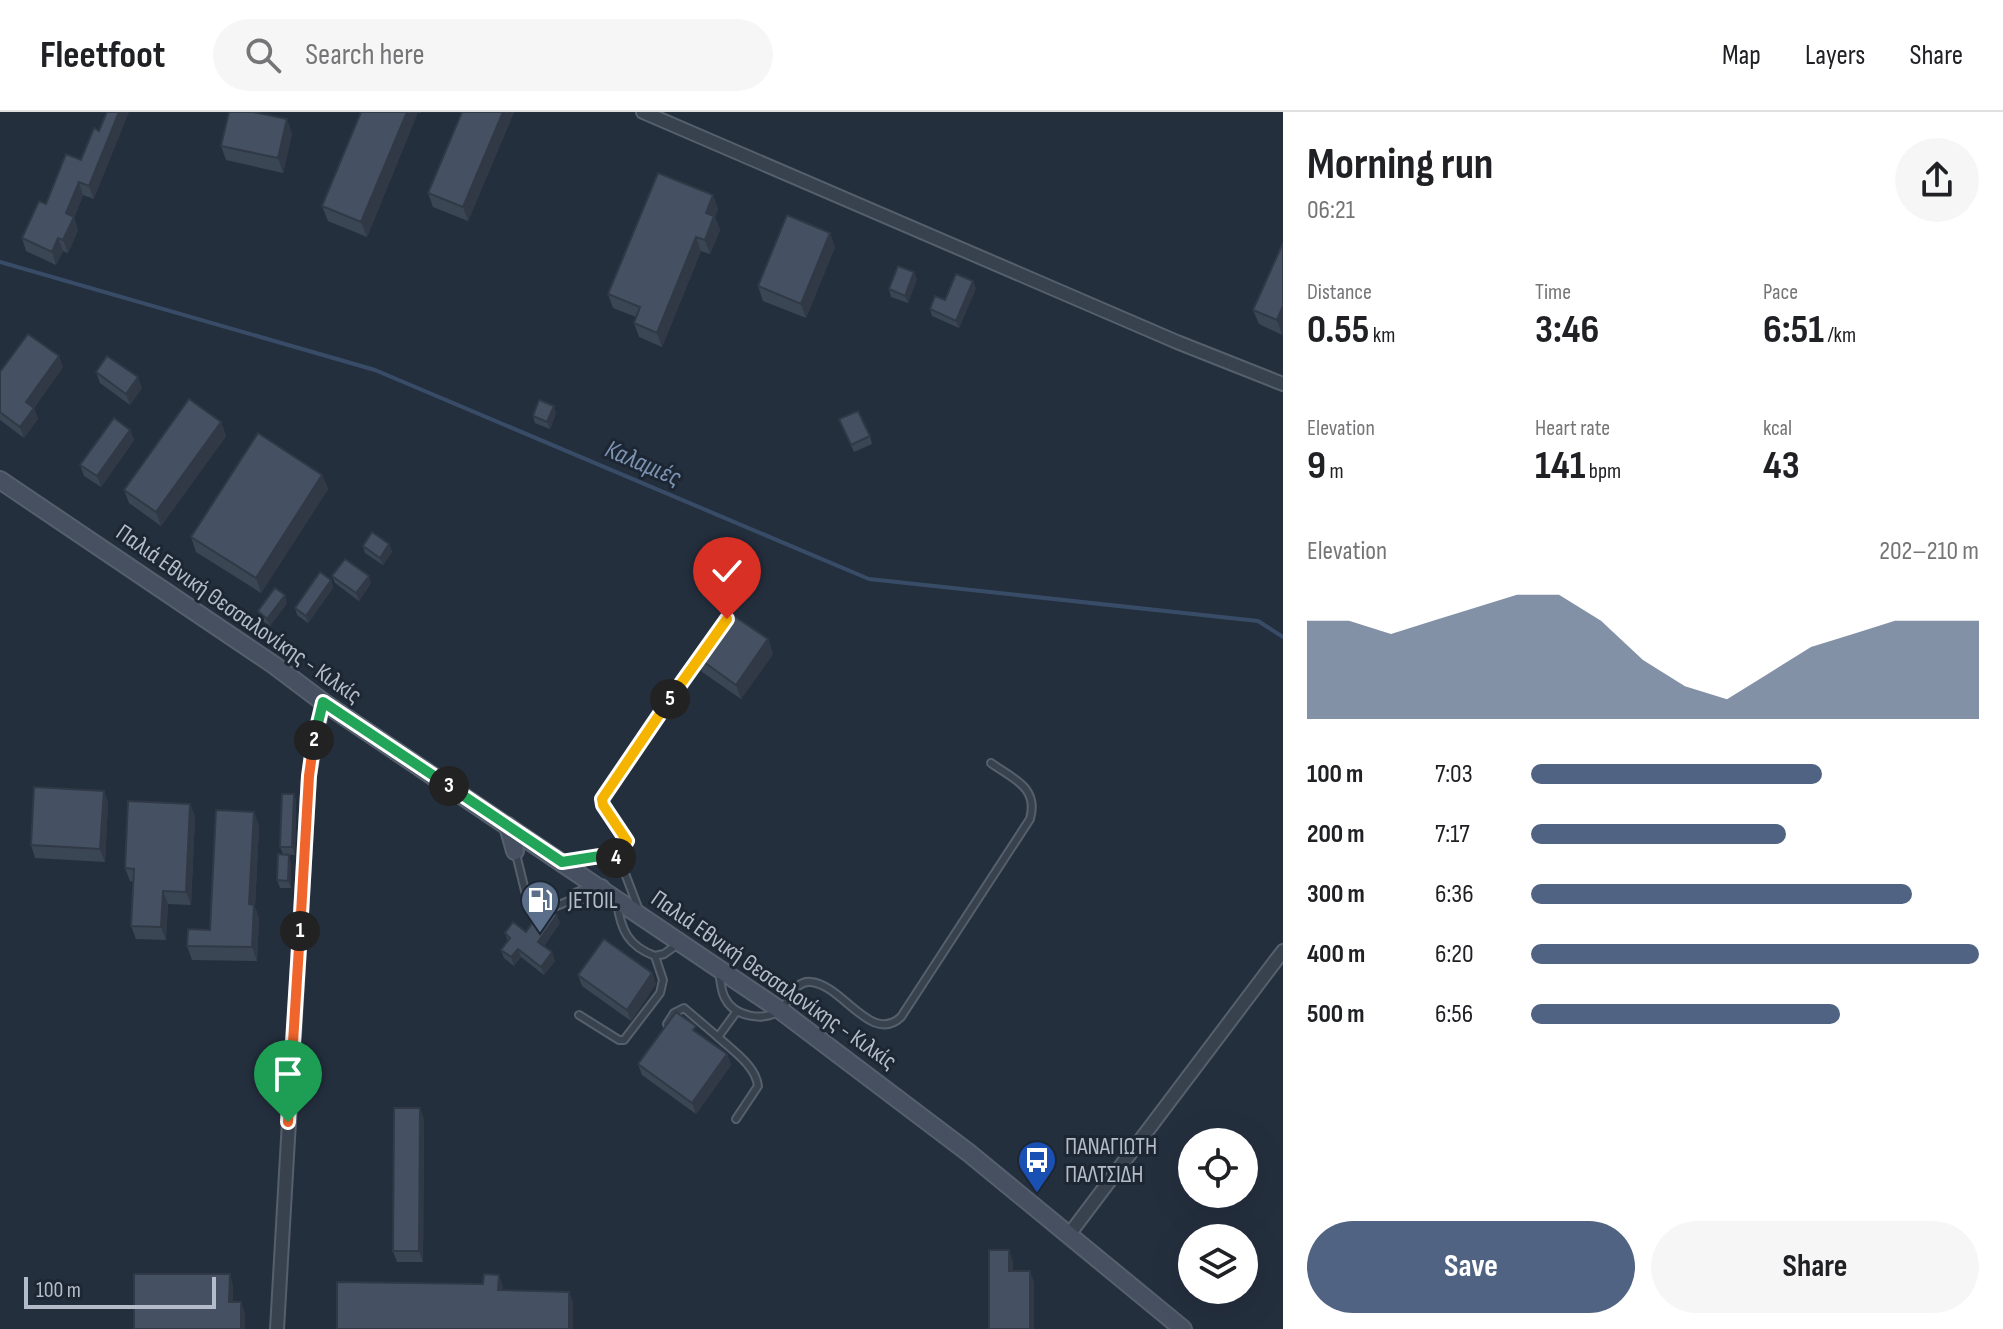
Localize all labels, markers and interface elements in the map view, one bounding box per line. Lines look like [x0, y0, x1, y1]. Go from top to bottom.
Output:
search box [213, 19, 773, 91]
text: Fleetfoot [40, 33, 165, 78]
icon: search [241, 33, 285, 77]
text: Search here [305, 37, 425, 73]
text: Map [1722, 39, 1761, 72]
text: Layers [1805, 39, 1865, 72]
text: Share [1909, 39, 1963, 72]
text: Morning run [1307, 138, 1493, 191]
button: share [1895, 138, 1979, 222]
text: 06:21 [1307, 195, 1355, 226]
text: Distance [1307, 279, 1372, 306]
text: Time [1535, 279, 1571, 306]
text: Pace [1763, 279, 1798, 306]
text: 0.55 [1307, 306, 1369, 354]
text: 3:46 [1535, 306, 1599, 354]
text: 6:51 [1763, 306, 1824, 354]
text: km [1369, 322, 1395, 349]
text: /km [1824, 322, 1856, 349]
text: Elevation [1307, 415, 1375, 442]
text: Heart rate [1535, 415, 1610, 442]
text: kcal [1763, 415, 1792, 442]
water label: Καλαμιές [600, 434, 687, 494]
text: 9 [1307, 442, 1326, 490]
text: 141 [1535, 442, 1585, 490]
text: 43 [1763, 442, 1800, 490]
text: m [1326, 458, 1344, 485]
text: bpm [1585, 458, 1621, 485]
street label: Παλιά Εθνική Θεσσαλονίκης - Κιλκίς [111, 518, 367, 710]
text: Elevation [1307, 536, 1387, 567]
text: 202–210 m [1879, 536, 1979, 567]
pin [693, 537, 761, 619]
icon: check [705, 549, 749, 593]
pin: 5 [650, 679, 690, 719]
text: 5 [665, 685, 675, 712]
pin: 2 [294, 720, 334, 760]
text: 2 [309, 726, 319, 753]
text: 100 m [1307, 759, 1363, 790]
text: 7:03 [1435, 759, 1473, 790]
pin: 3 [429, 766, 469, 806]
text: 3 [444, 772, 454, 799]
text: 200 m [1307, 819, 1364, 850]
text: 7:17 [1435, 819, 1470, 850]
pin: 4 [596, 838, 636, 878]
text: 4 [611, 844, 621, 871]
fuel station icon: JETOIL [519, 879, 561, 934]
text: 300 m [1307, 879, 1365, 910]
text: 6:36 [1435, 879, 1474, 910]
street label: Παλιά Εθνική Θεσσαλονίκης - Κιλκίς [646, 884, 902, 1076]
place label: JETOIL [567, 886, 618, 915]
pin: 1 [280, 911, 320, 951]
text: 1 [296, 917, 304, 944]
text: 400 m [1307, 939, 1365, 970]
text: 6:20 [1435, 939, 1474, 970]
text: 500 m [1307, 999, 1364, 1030]
text: 6:56 [1435, 999, 1473, 1030]
pin [254, 1040, 322, 1122]
icon: arrive [266, 1052, 310, 1096]
map controls [1178, 1128, 1258, 1304]
button: locate [1178, 1128, 1258, 1208]
place label: ΠΑΝΑΓΙΩΤΗ ΠΑΛΤΣΙΔΗ [1065, 1132, 1157, 1189]
bus stop icon: ΠΑΝΑΓΙΩΤΗ ΠΑΛΤΣΙΔΗ [1016, 1139, 1058, 1194]
button: Save [1307, 1221, 1635, 1313]
button: Share [1651, 1221, 1979, 1313]
button: layers [1178, 1224, 1258, 1304]
scale bar [24, 1273, 216, 1309]
text: 100 m [36, 1277, 81, 1304]

